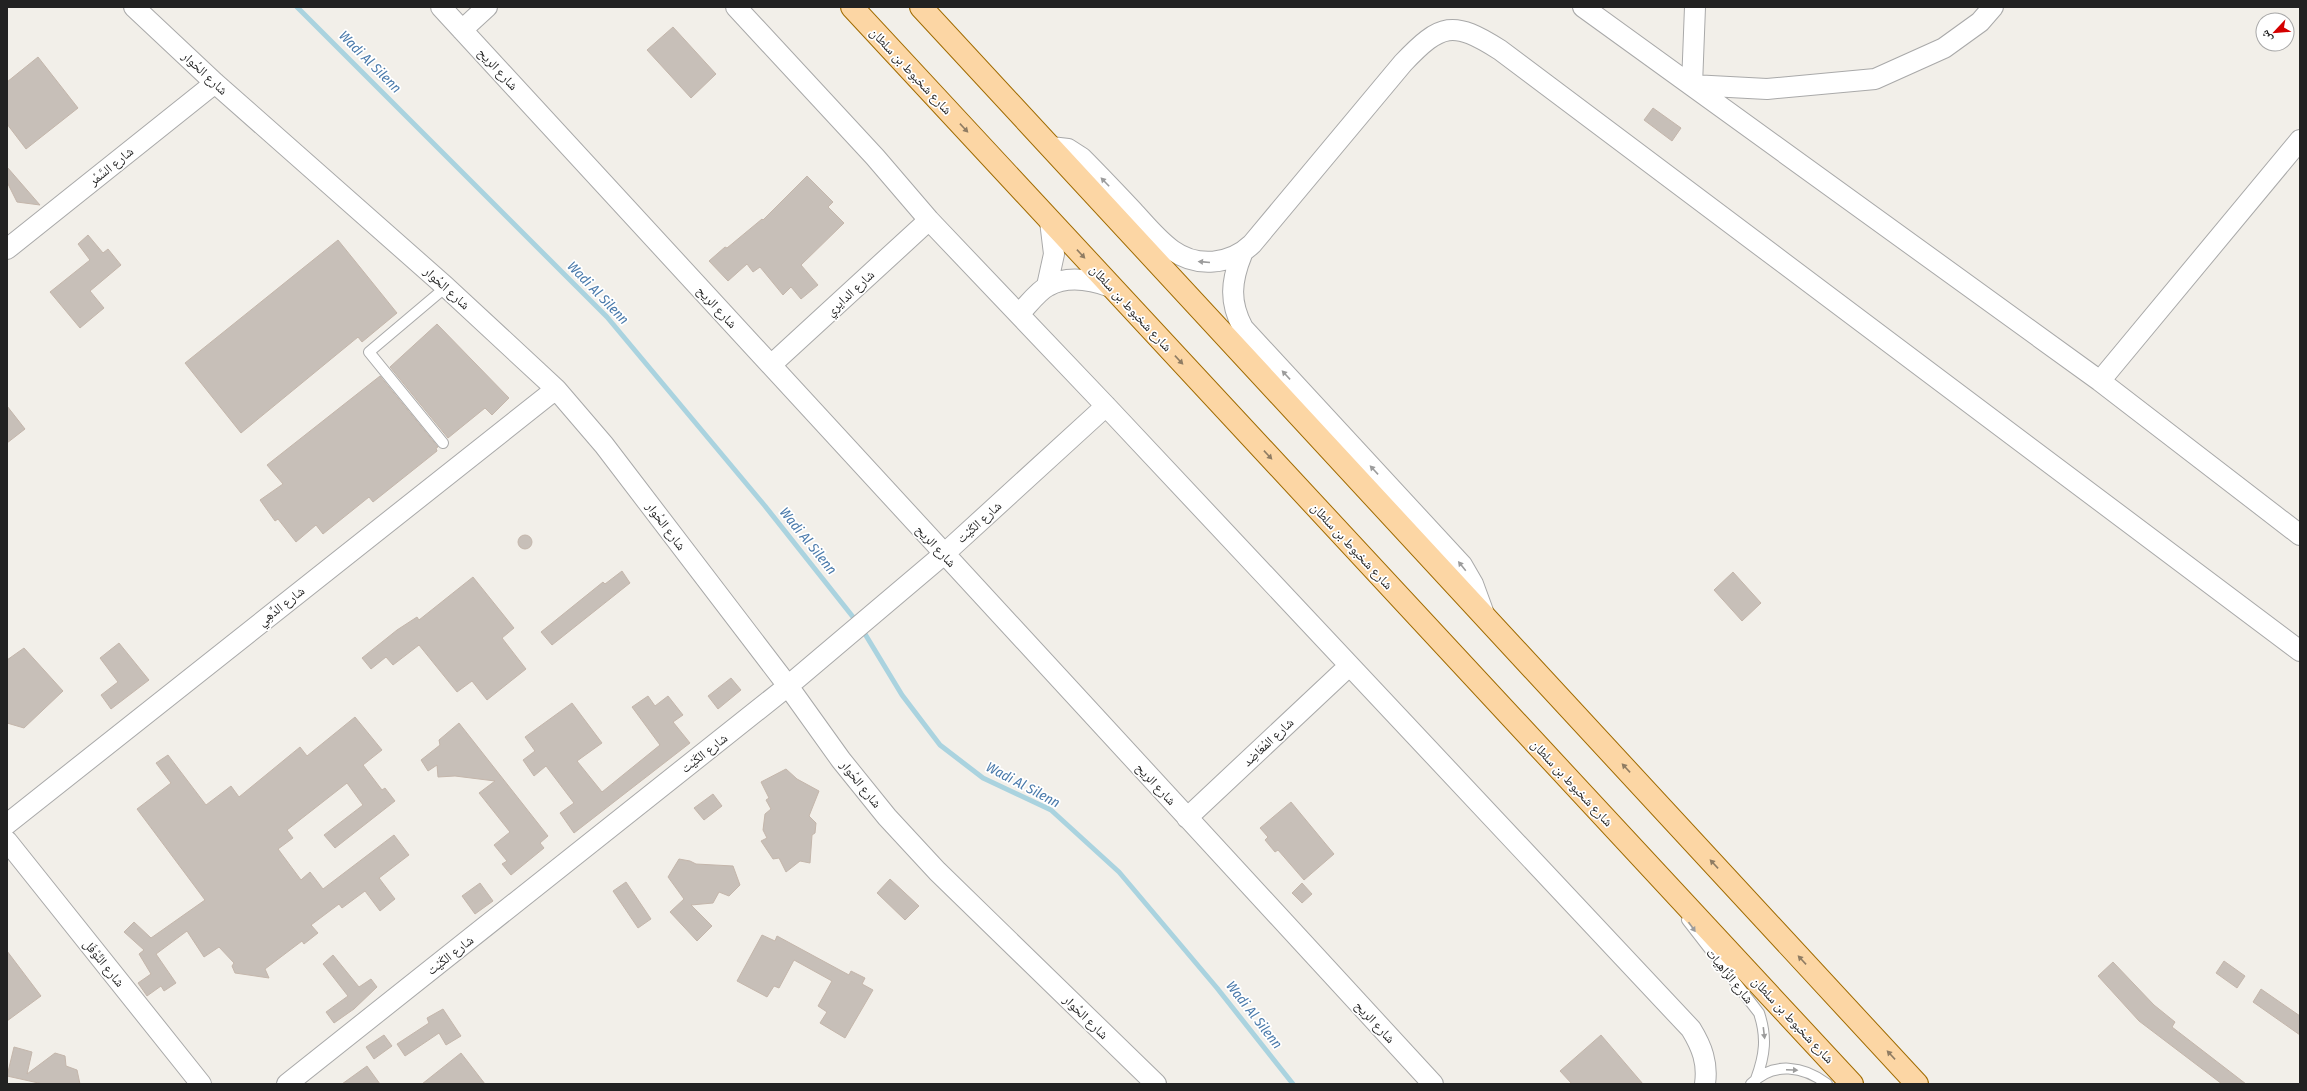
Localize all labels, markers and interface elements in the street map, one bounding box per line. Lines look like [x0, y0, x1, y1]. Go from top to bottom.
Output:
north arrow [2255, 12, 2295, 52]
street label: شارع شخبوط بن سلطان [866, 25, 955, 119]
water label: Wadi Al Silenn [335, 27, 405, 97]
text: ش [2258, 27, 2276, 44]
street label: شارع الريح [473, 45, 521, 94]
street label: شارع الحُوار [177, 48, 231, 99]
one-way arrow [959, 123, 969, 133]
street label: شارع السَّمْر [85, 144, 138, 191]
one-way arrow [1101, 177, 1110, 187]
one-way arrow [1076, 249, 1086, 259]
water label: Wadi Al Silenn [564, 258, 632, 328]
one-way arrow [1198, 258, 1210, 265]
street label: شارع شخبوط بن سلطان [1086, 262, 1175, 356]
street label: شارع الحُوار [419, 263, 473, 314]
street label: شارع الدايري [823, 267, 880, 322]
street label: شارع الريح [692, 283, 740, 332]
one-way arrow [1174, 355, 1184, 365]
one-way arrow [1281, 370, 1291, 380]
one-way arrow [1263, 450, 1272, 460]
one-way arrow [1370, 466, 1379, 475]
street label: شارع الحُوار [641, 498, 689, 554]
street label: شارع الكَيْت [954, 498, 1006, 547]
street label: شارع شخبوط بن سلطان [1307, 500, 1396, 594]
water label: Wadi Al Silenn [776, 504, 840, 578]
street label: شارع الريح [911, 522, 959, 571]
one-way arrow [1457, 561, 1466, 572]
street label: شارع الدِّهِي [255, 583, 309, 632]
street label: شارع المُعَاضِد [1239, 715, 1298, 771]
street label: شارع الكَيْت [678, 730, 731, 777]
street label: شارع شخبوط بن سلطان [1527, 737, 1616, 831]
street label: شارع الحُوار [835, 757, 885, 812]
water label: Wadi Al Silenn [983, 758, 1063, 812]
street label: شارع الريح [1131, 760, 1179, 809]
one-way arrow [1622, 763, 1631, 774]
one-way arrow [1710, 859, 1719, 869]
one-way arrow [1688, 922, 1696, 932]
street label: شارع الكَيْت [424, 932, 477, 979]
street label: شارع النَّوْفَل [79, 936, 128, 991]
street label: شارع الزَّاهِيات [1702, 945, 1757, 1008]
one-way arrow [1798, 955, 1807, 965]
street label: شارع شخبوط بن سلطان [1748, 974, 1837, 1068]
water label: Wadi Al Silenn [1222, 978, 1286, 1052]
street label: شارع الحُوار [1058, 991, 1112, 1043]
street label: شارع الريح [1350, 998, 1398, 1047]
one-way arrow [1761, 1027, 1767, 1039]
one-way arrow [1886, 1050, 1895, 1060]
one-way arrow [1786, 1066, 1798, 1073]

